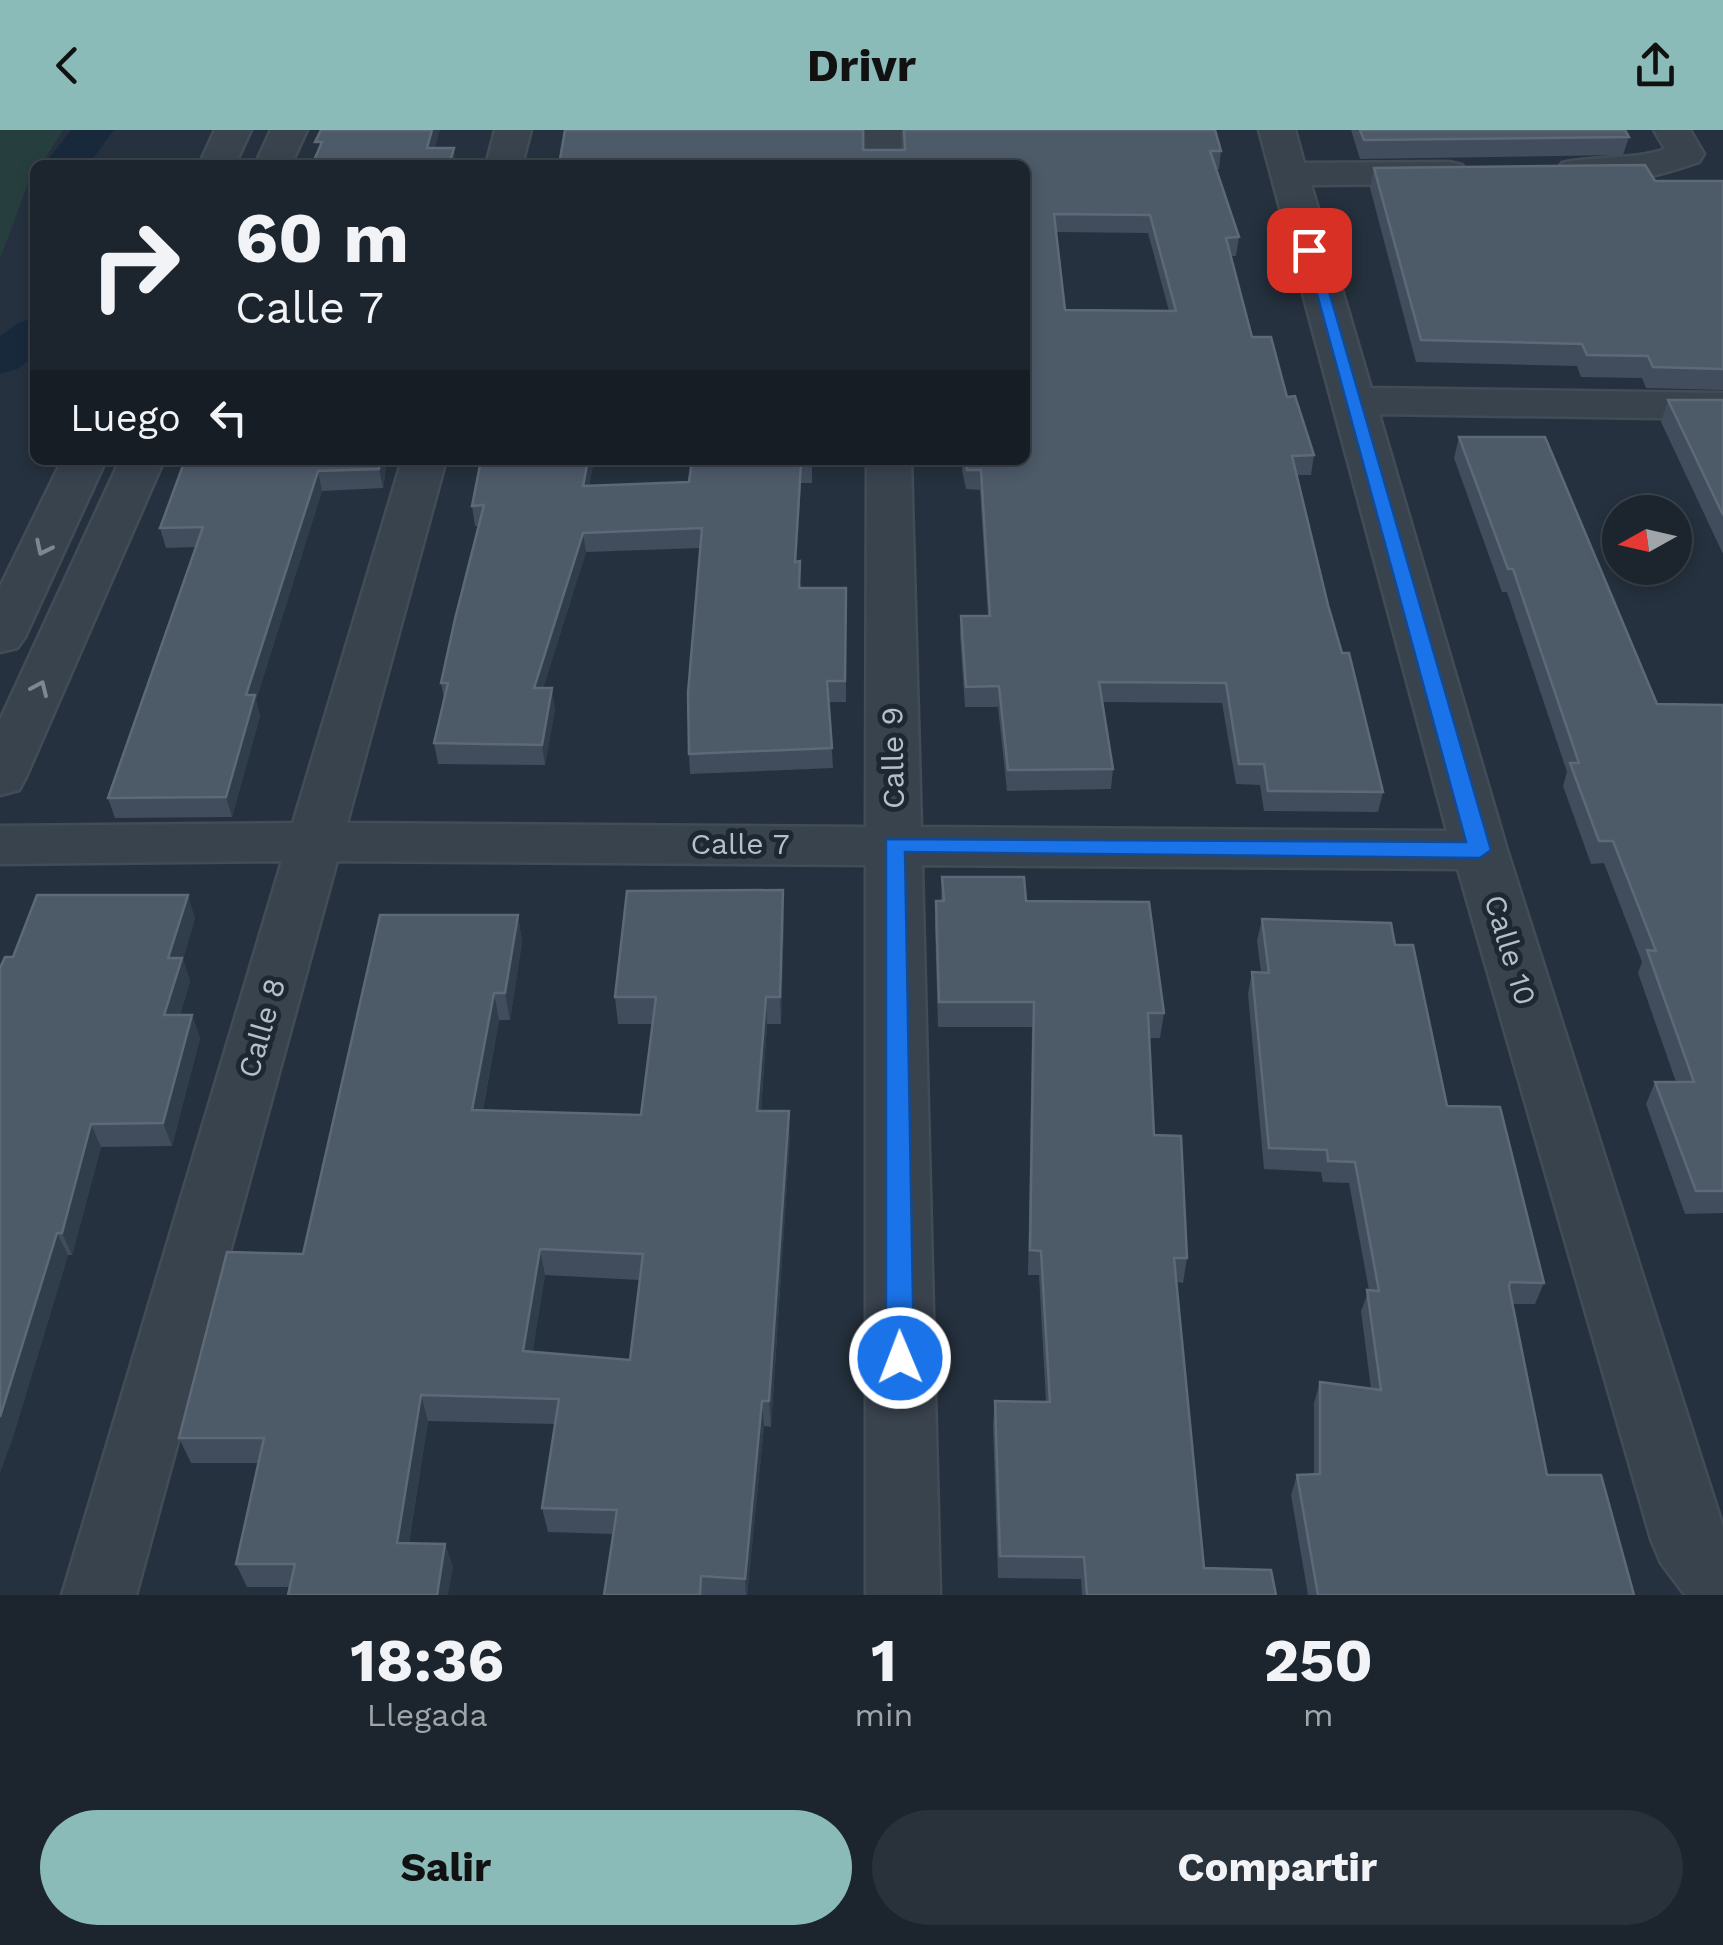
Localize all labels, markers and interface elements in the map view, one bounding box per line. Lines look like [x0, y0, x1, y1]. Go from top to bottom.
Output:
icon: back [40, 38, 95, 93]
icon: share [1628, 38, 1683, 93]
text: Drivr [807, 39, 916, 92]
text: 60 m [235, 197, 409, 279]
icon: right [70, 200, 200, 330]
pin [1267, 208, 1352, 293]
icon: arrive [1282, 223, 1337, 278]
text: Calle 7 [235, 281, 384, 334]
icon: left [201, 390, 256, 445]
text: Luego [70, 396, 181, 440]
north arrow [1602, 495, 1692, 585]
map controls [1602, 495, 1692, 585]
one-way arrow [35, 538, 55, 556]
one-way arrow [28, 681, 48, 699]
street label: Calle 9 [874, 707, 911, 809]
street label: Calle 7 [690, 826, 790, 861]
street label: Calle 10 [1477, 891, 1544, 1009]
street label: Calle 8 [231, 974, 292, 1082]
position arrow [848, 1306, 952, 1410]
text: 18:36 [350, 1625, 504, 1696]
text: 1 [871, 1625, 897, 1696]
text: 250 [1263, 1625, 1373, 1696]
text: Llegada [367, 1696, 488, 1734]
text: min [854, 1696, 913, 1734]
text: m [1303, 1696, 1333, 1734]
button: Salir [40, 1810, 852, 1925]
button: Compartir [872, 1810, 1683, 1925]

